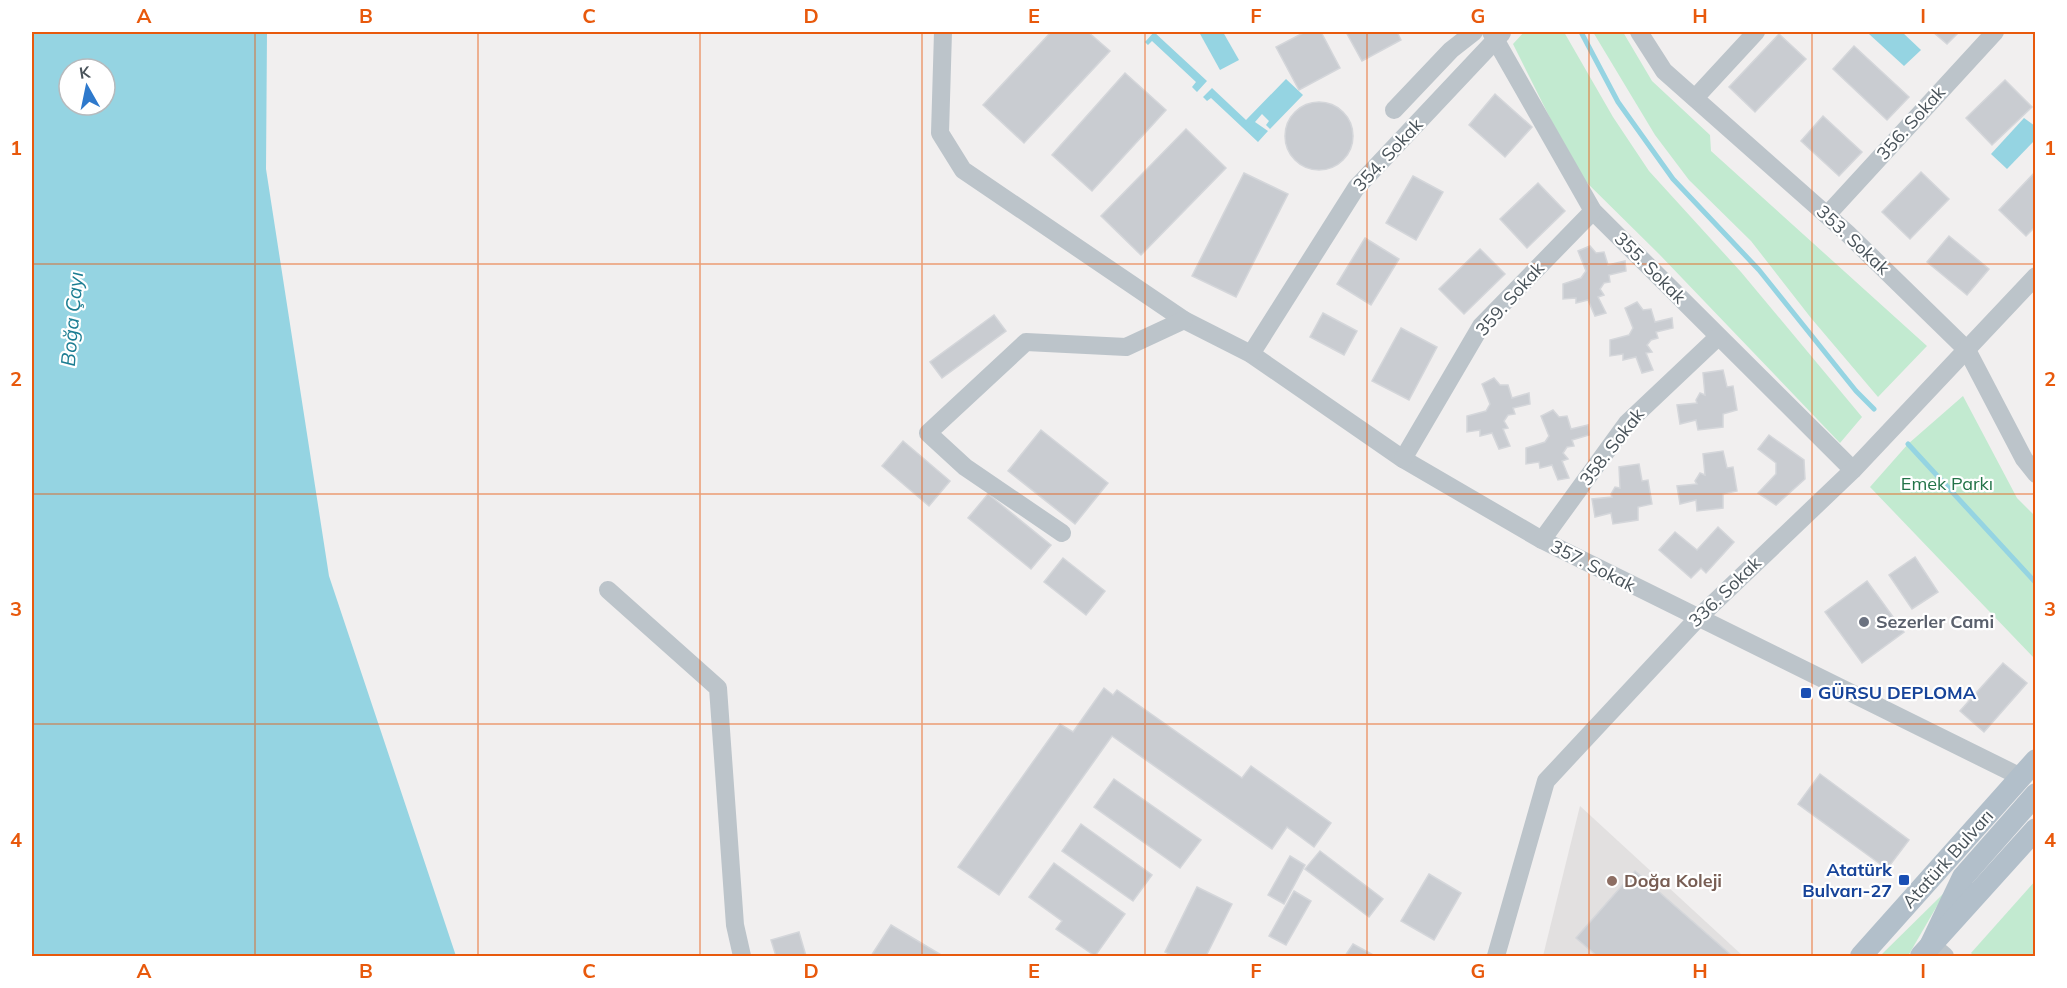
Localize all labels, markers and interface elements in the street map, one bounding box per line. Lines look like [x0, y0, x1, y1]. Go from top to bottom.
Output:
text: A [137, 3, 152, 28]
text: B [359, 3, 373, 28]
text: C [582, 3, 596, 28]
text: D [803, 3, 819, 28]
text: E [1028, 3, 1040, 28]
text: F [1250, 3, 1262, 28]
text: G [1471, 3, 1485, 28]
text: H [1692, 3, 1708, 28]
text: I [1920, 3, 1926, 28]
north arrow [57, 57, 117, 117]
text: K [78, 61, 93, 83]
street label: 356. Sokak [1871, 80, 1950, 165]
street label: 354. Sokak [1348, 113, 1428, 196]
text: 1 [10, 135, 22, 160]
text: 1 [2044, 135, 2056, 160]
street label: 353. Sokak [1812, 200, 1895, 280]
street label: 355. Sokak [1610, 227, 1692, 309]
street label: 359. Sokak [1470, 256, 1549, 341]
water label: Boğa Çayı [55, 271, 88, 367]
text: 2 [10, 366, 22, 391]
text: 2 [2044, 366, 2056, 391]
street label: 358. Sokak [1574, 403, 1649, 490]
park label: Emek Parkı [1901, 472, 1993, 495]
street label: 357. Sokak [1547, 534, 1640, 597]
street label: 336. Sokak [1684, 551, 1766, 632]
text: 3 [10, 596, 22, 621]
text: 3 [2044, 596, 2056, 621]
place label: Sezerler Cami [1876, 610, 1994, 633]
marker: Sezerler Cami [1857, 615, 1871, 629]
place label: GÜRSU DEPLOMA [1818, 681, 1977, 704]
marker: GÜRSU DEPLOMA [1799, 686, 1813, 700]
street label: Atatürk Bulvarı [1897, 804, 1998, 913]
text: 4 [10, 827, 22, 852]
text: 4 [2044, 827, 2056, 852]
place label: Atatürk Bulvarı-27 [1802, 858, 1893, 902]
place label: Doğa Koleji [1624, 869, 1722, 892]
marker: Atatürk Bulvarı-27 [1897, 873, 1911, 887]
marker: Doğa Koleji [1605, 874, 1619, 888]
text: A [137, 958, 152, 983]
text: B [359, 958, 373, 983]
text: C [582, 958, 596, 983]
text: D [803, 958, 819, 983]
text: E [1028, 958, 1040, 983]
text: F [1250, 958, 1262, 983]
text: G [1471, 958, 1485, 983]
text: H [1692, 958, 1708, 983]
text: I [1920, 958, 1926, 983]

